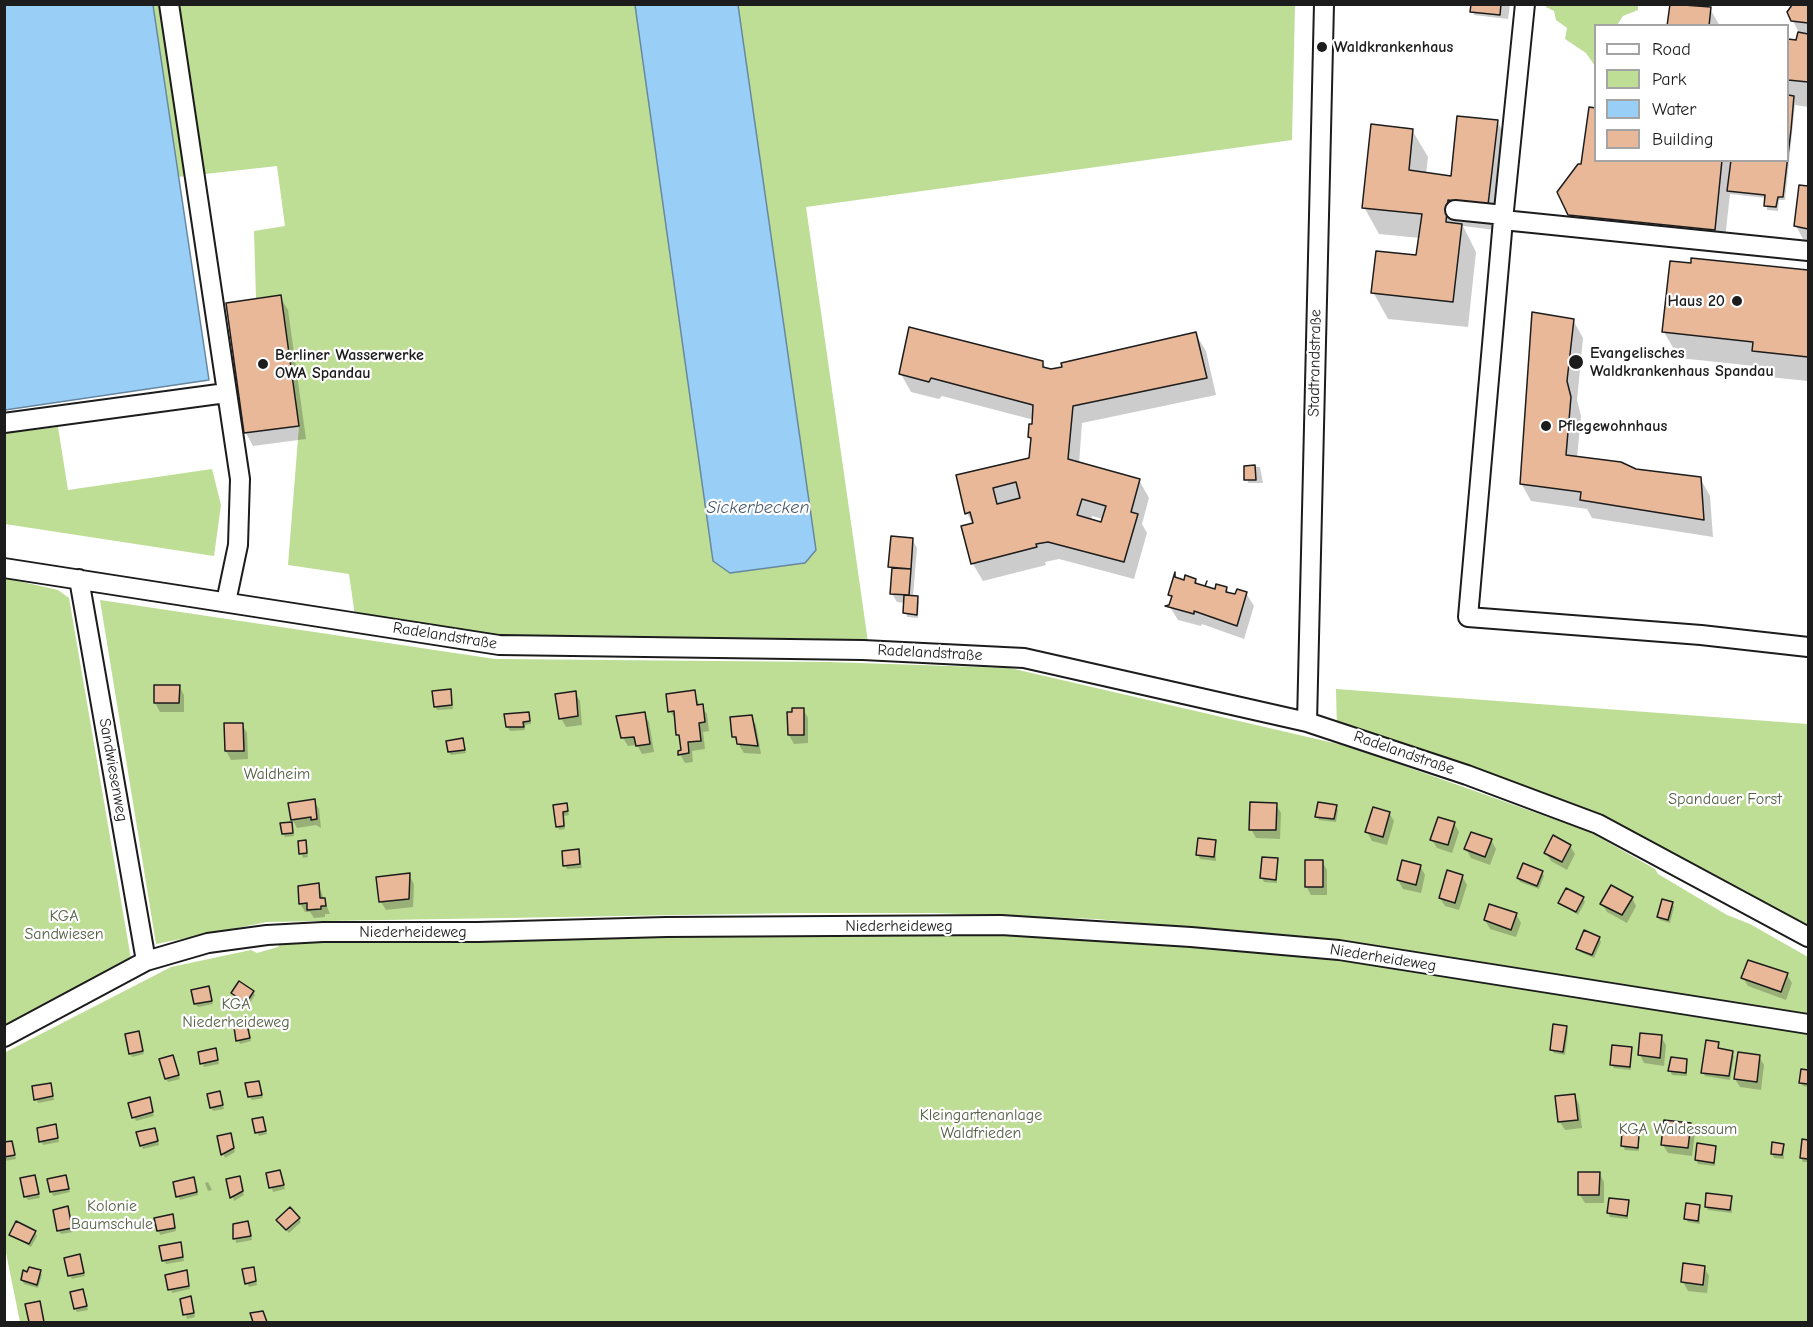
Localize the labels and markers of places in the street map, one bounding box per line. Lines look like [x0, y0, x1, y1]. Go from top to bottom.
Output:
place label: Waldkrankenhaus [1334, 37, 1453, 57]
marker: Waldkrankenhaus [1315, 40, 1329, 54]
place label: Haus 20 [1668, 291, 1725, 311]
marker: Haus 20 [1730, 294, 1744, 308]
place label: Evangelisches Waldkrankenhaus Spandau [1590, 343, 1774, 381]
place label: Berliner Wasserwerke OWA Spandau [275, 345, 424, 383]
marker: Evangelisches Waldkrankenhaus Spandau [1567, 353, 1585, 371]
marker: Berliner Wasserwerke OWA Spandau [256, 357, 270, 371]
place label: Pflegewohnhaus [1558, 416, 1667, 436]
marker: Pflegewohnhaus [1539, 419, 1553, 433]

